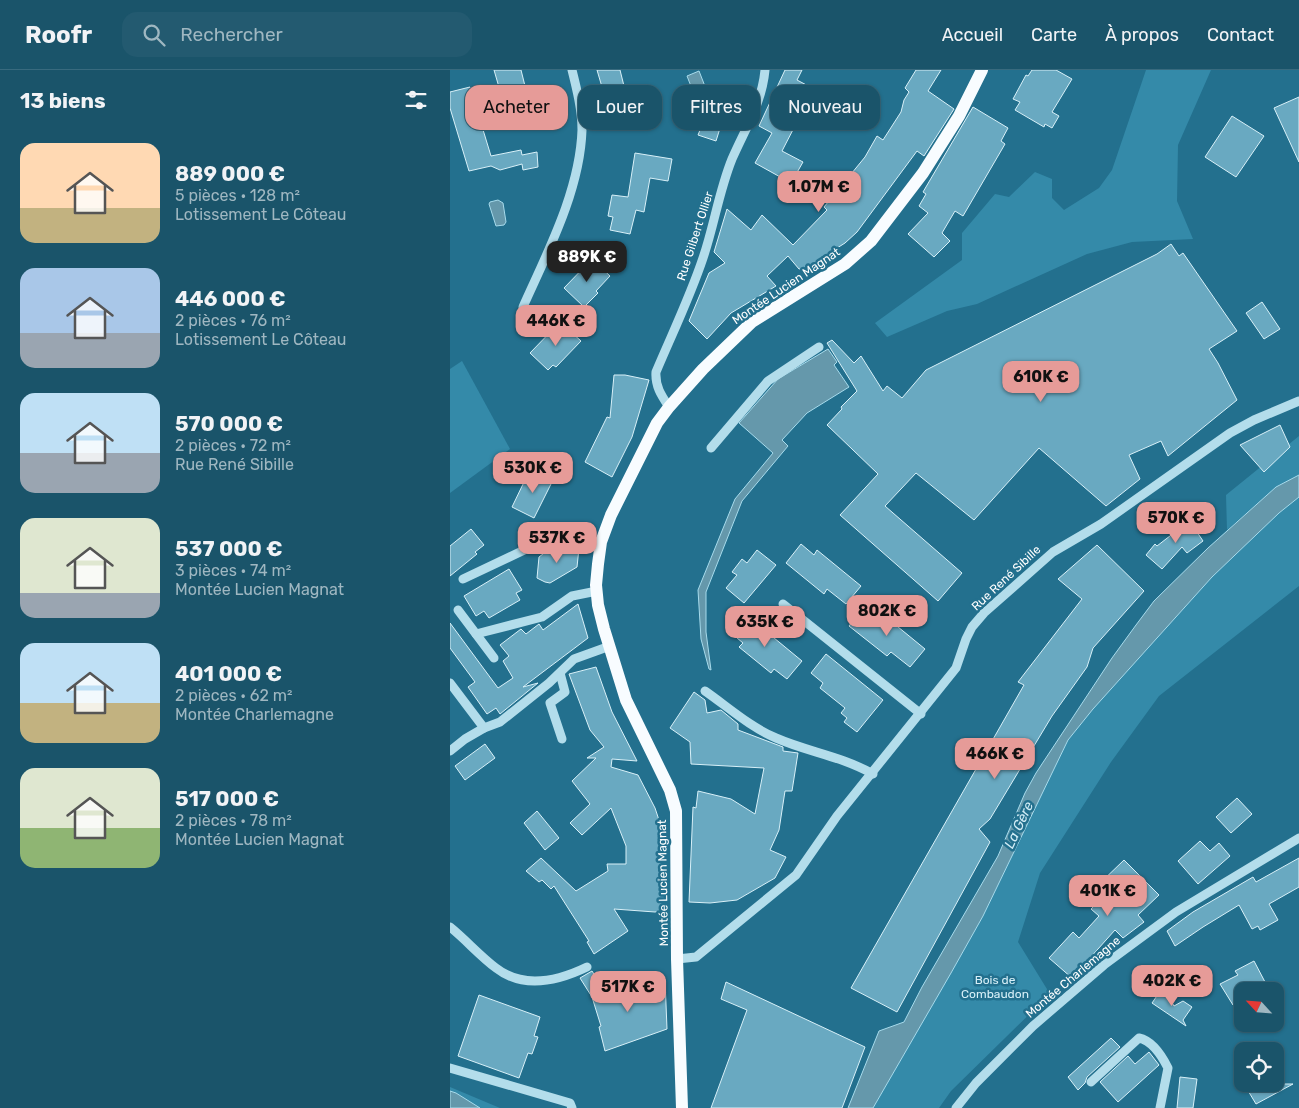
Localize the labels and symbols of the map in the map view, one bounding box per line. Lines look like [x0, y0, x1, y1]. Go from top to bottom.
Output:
pin: 1.07M € [773, 170, 865, 213]
street label: Rue Gilbert Ollier [674, 189, 716, 282]
pin: 889K € [546, 240, 628, 283]
street label: Montée Lucien Magnat [730, 245, 843, 327]
pin: 446K € [515, 304, 597, 347]
pin: 610K € [1000, 360, 1082, 403]
pin: 530K € [492, 452, 574, 494]
pin: 570K € [1135, 502, 1217, 544]
pin: 537K € [516, 522, 598, 564]
street label: Rue René Sibille [969, 542, 1044, 614]
pin: 802K € [846, 594, 928, 637]
pin: 635K € [724, 606, 806, 648]
pin: 466K € [954, 738, 1036, 780]
water label: La Gère [1001, 799, 1037, 851]
street label: Montée Lucien Magnat [655, 819, 671, 946]
pin: 401K € [1067, 874, 1149, 917]
street label: Montée Charlemagne [1023, 933, 1123, 1021]
pin: 402K € [1131, 964, 1213, 1007]
pin: 517K € [587, 970, 669, 1013]
park label: Bois de Combaudon [961, 973, 1029, 1001]
north arrow [1234, 982, 1284, 1032]

